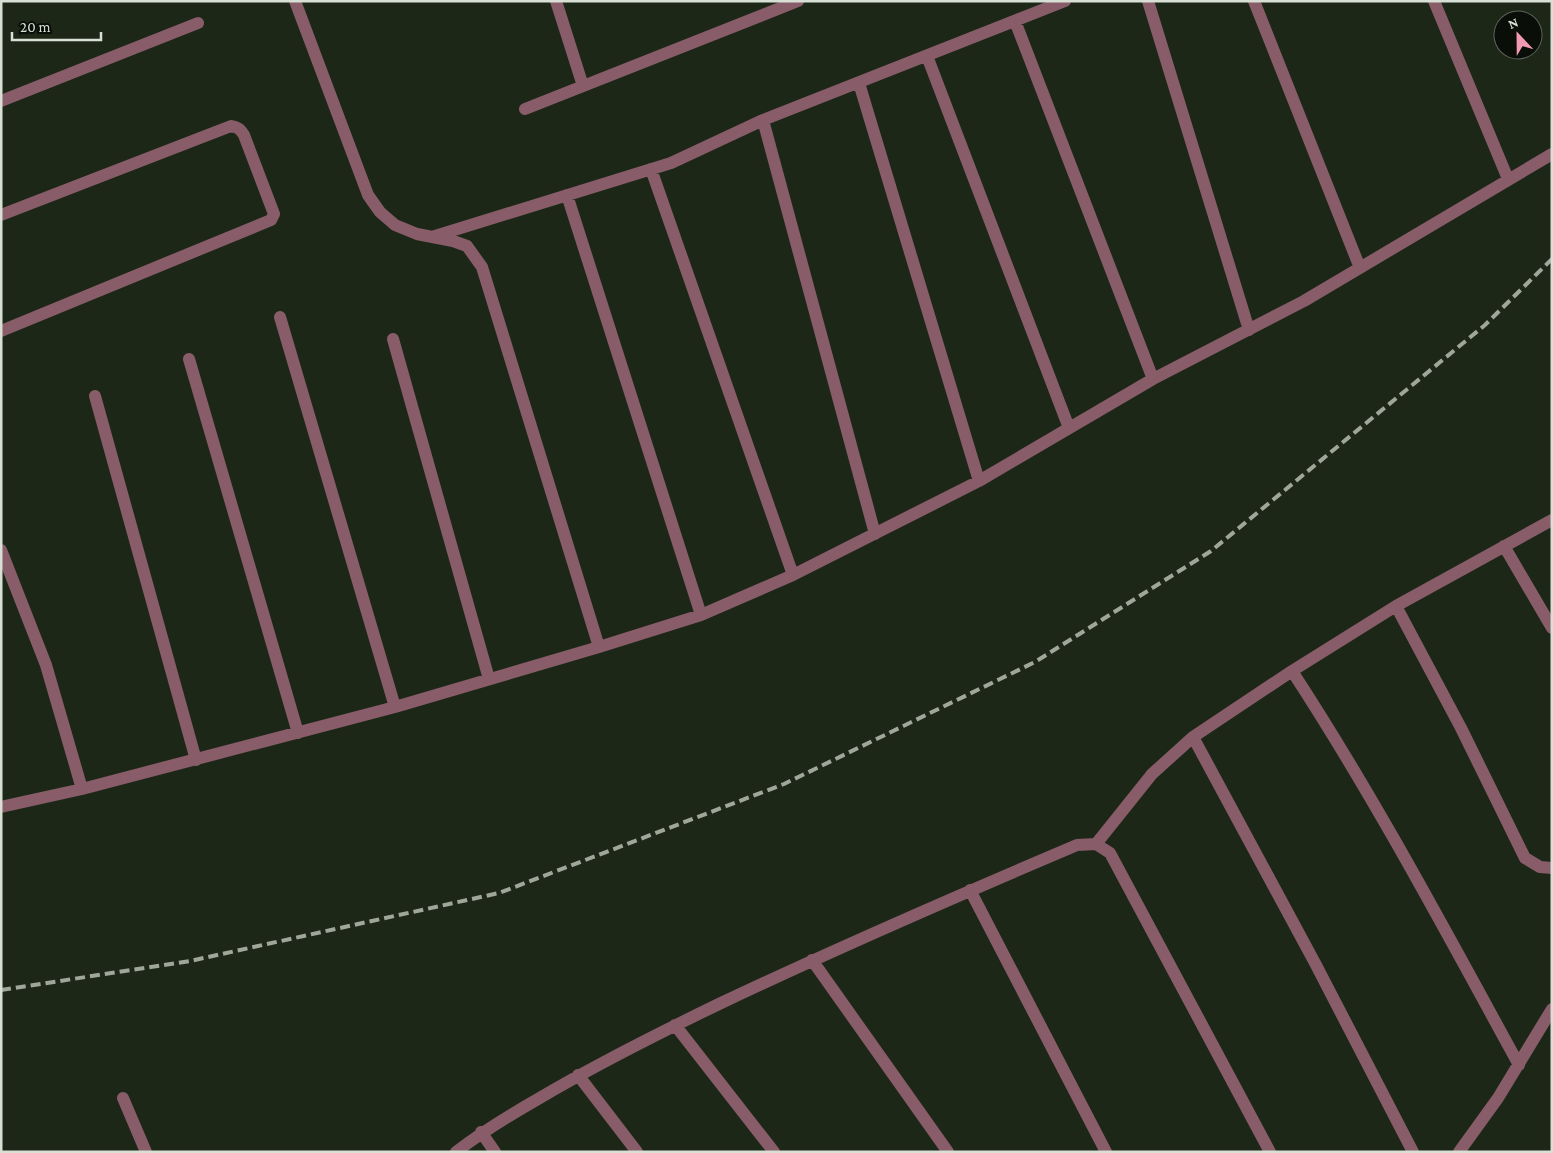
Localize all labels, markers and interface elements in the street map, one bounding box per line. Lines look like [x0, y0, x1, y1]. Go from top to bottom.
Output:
scale bar [12, 10, 101, 42]
north arrow [1493, 10, 1543, 60]
text: N [1506, 14, 1521, 32]
text: 20 m [20, 19, 51, 35]

